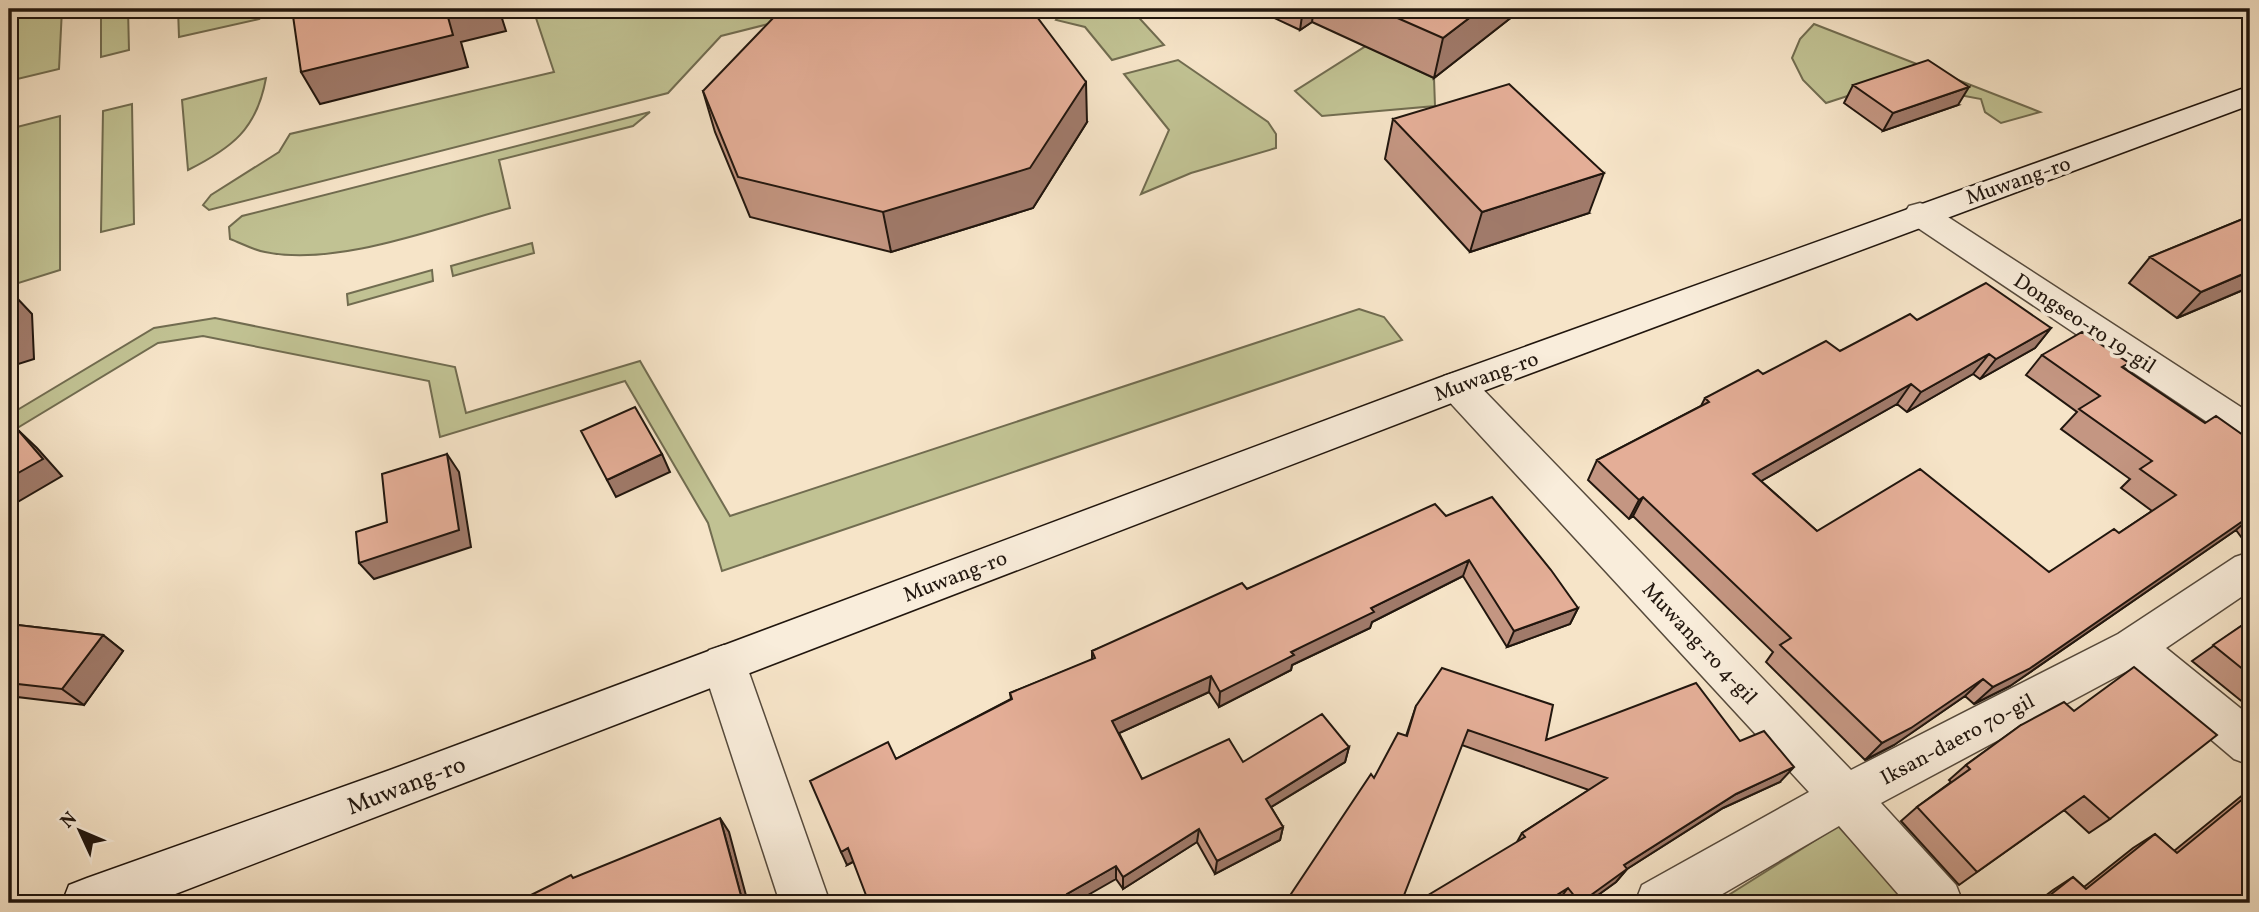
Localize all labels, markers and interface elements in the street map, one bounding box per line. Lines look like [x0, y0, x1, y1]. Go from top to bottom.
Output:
street label: Muwang-ro [1962, 150, 2075, 213]
street label: Dongseo-ro 19-gil [2007, 267, 2161, 381]
street label: Muwang-ro [1430, 345, 1543, 410]
street label: Muwang-ro [899, 544, 1012, 610]
street label: Muwang-ro 4-gil [1635, 577, 1763, 711]
street label: Iksan-daero 70-gil [1875, 687, 2040, 793]
street label: Muwang-ro [342, 749, 471, 825]
north arrow [46, 796, 116, 866]
text: N [55, 806, 83, 835]

